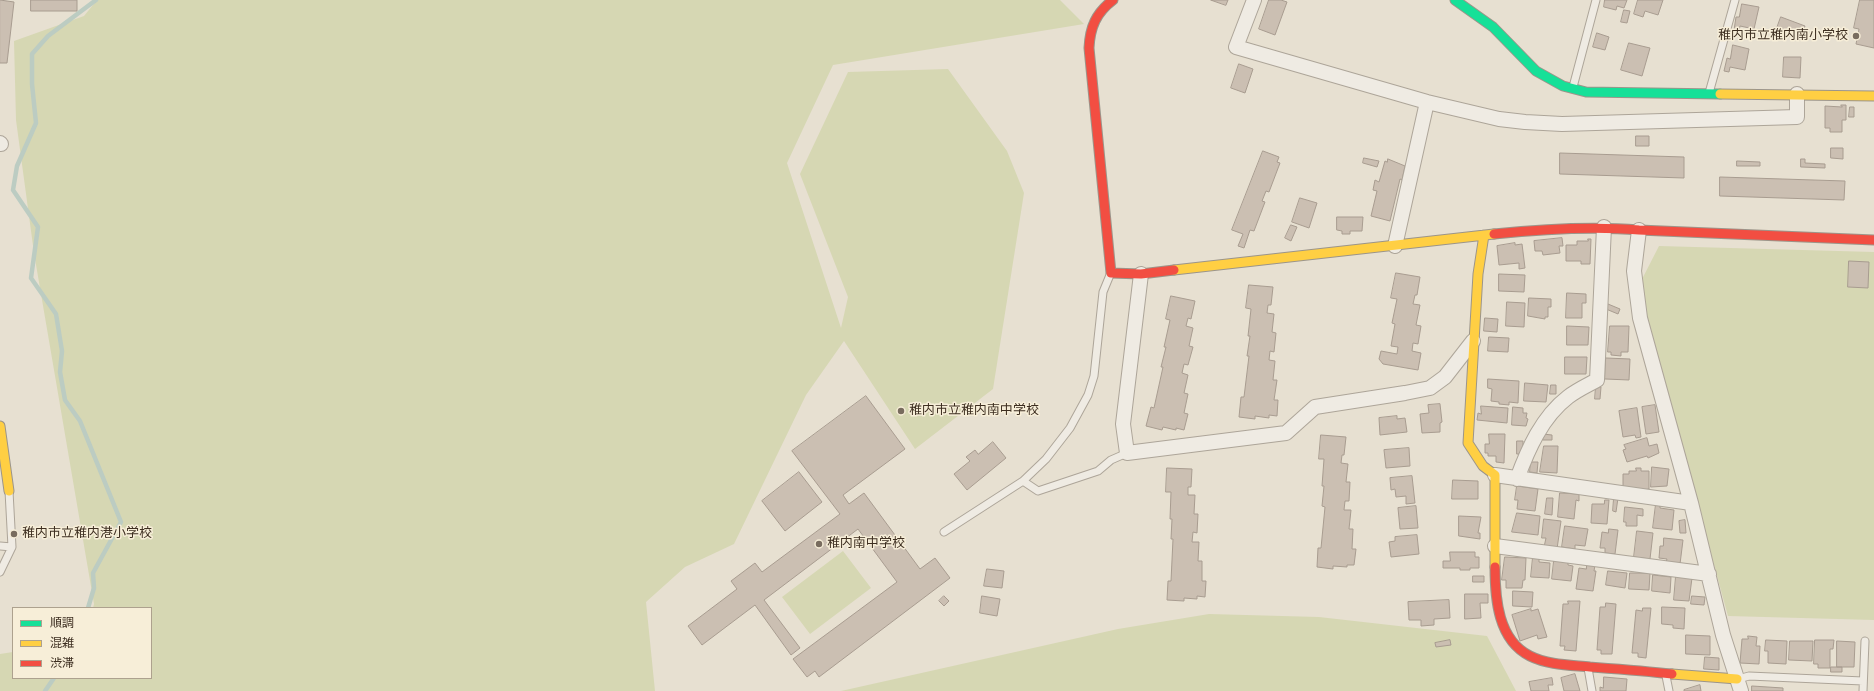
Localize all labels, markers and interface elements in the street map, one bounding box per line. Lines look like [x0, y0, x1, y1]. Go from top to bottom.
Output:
place label: 稚内市立稚内南小学校 [1718, 28, 1848, 44]
marker: 稚内市立稚内南小学校 [1851, 31, 1861, 41]
place label: 稚内市立稚内南中学校 [909, 403, 1039, 419]
marker: 稚内市立稚内南中学校 [896, 406, 906, 416]
place label: 稚内市立稚内港小学校 [22, 526, 152, 542]
marker: 稚内市立稚内港小学校 [9, 529, 19, 539]
place label: 稚内南中学校 [827, 536, 905, 552]
marker: 稚内南中学校 [814, 539, 824, 549]
legend [12, 607, 152, 679]
text: 順調 [50, 614, 74, 633]
text: 混雑 [50, 634, 74, 653]
text: 渋滞 [50, 654, 74, 673]

